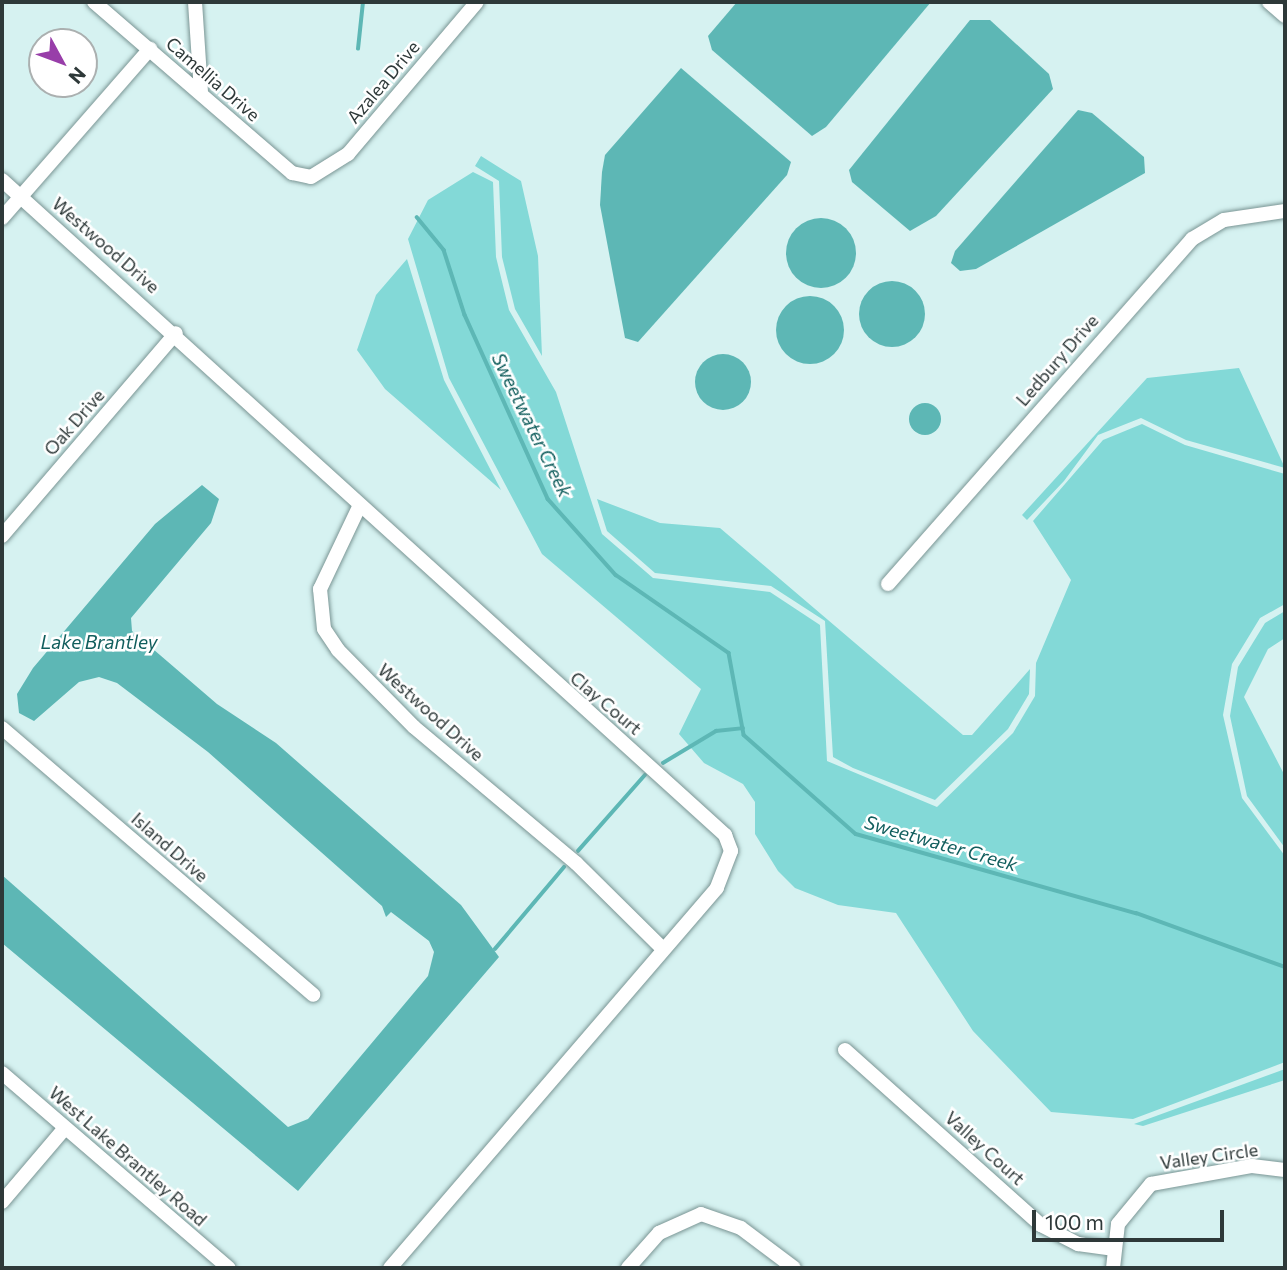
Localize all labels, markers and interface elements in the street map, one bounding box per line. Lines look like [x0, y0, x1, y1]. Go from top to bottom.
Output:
north arrow [28, 28, 98, 98]
street label: Camellia Drive [162, 32, 264, 126]
street label: Azalea Drive [342, 36, 424, 128]
text: N [64, 63, 91, 89]
street label: Westwood Drive [48, 193, 164, 297]
street label: Ledbury Drive [1011, 310, 1103, 410]
water label: Sweetwater Creek [487, 349, 577, 501]
street label: Oak Drive [39, 384, 109, 460]
water label: Lake Brantley [40, 631, 158, 653]
street label: Westwood Drive [374, 659, 488, 765]
street label: Clay Court [566, 667, 646, 739]
street label: Island Drive [127, 808, 213, 886]
water label: Sweetwater Creek [862, 810, 1020, 876]
street label: West Lake Brantley Road [45, 1082, 211, 1230]
street label: Valley Court [941, 1107, 1029, 1189]
street label: Valley Circle [1159, 1138, 1259, 1174]
scale bar [1035, 1196, 1228, 1240]
text: 100 m [1045, 1209, 1104, 1234]

